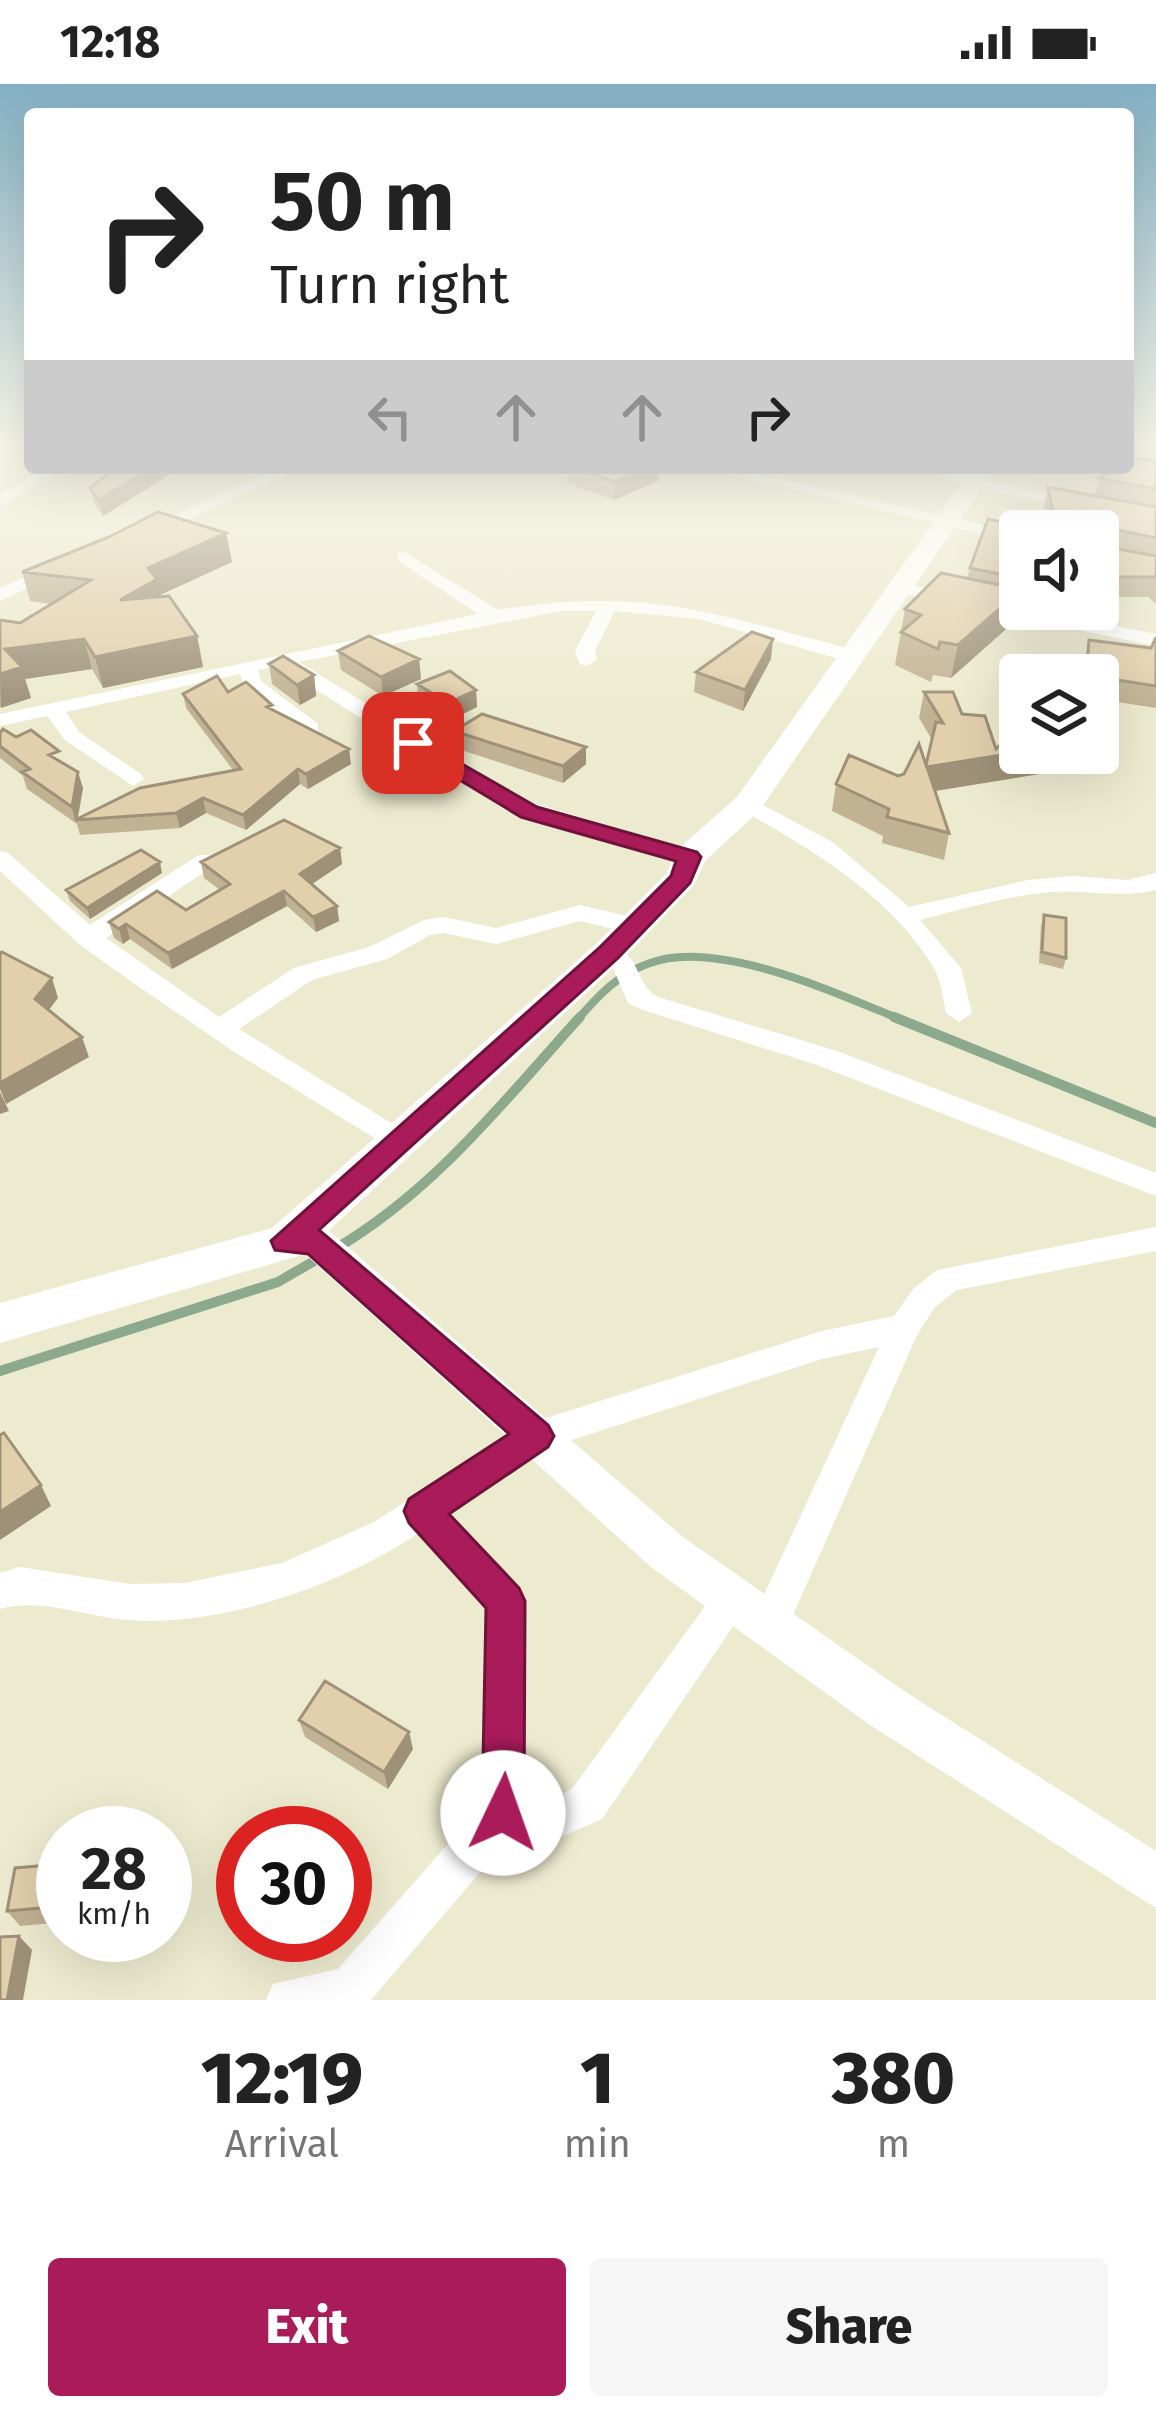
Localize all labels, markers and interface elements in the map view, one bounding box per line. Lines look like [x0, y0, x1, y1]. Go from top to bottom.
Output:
text: 12:18 [60, 15, 160, 69]
text: 50 m [270, 151, 455, 252]
icon: right [72, 156, 228, 312]
text: Turn right [270, 253, 509, 317]
icon: left [357, 384, 423, 450]
icon: ahead [483, 384, 549, 450]
icon: ahead [609, 384, 675, 450]
icon: right [735, 384, 801, 450]
map controls [999, 510, 1119, 774]
button: sound [999, 510, 1119, 630]
button: layers [999, 654, 1119, 774]
pin [362, 692, 464, 794]
icon: arrive [380, 710, 446, 776]
position arrow [440, 1750, 566, 1876]
speed limit sign: 30 [216, 1806, 372, 1962]
text: 28 [81, 1833, 147, 1905]
text: km/h [77, 1896, 151, 1932]
text: 12:19 [201, 2036, 363, 2122]
text: 1 [580, 2036, 614, 2122]
text: 380 [832, 2036, 955, 2122]
text: Arrival [225, 2121, 339, 2167]
text: min [564, 2121, 631, 2167]
text: m [877, 2121, 910, 2167]
button: Exit [48, 2258, 566, 2396]
button: Share [590, 2258, 1108, 2396]

